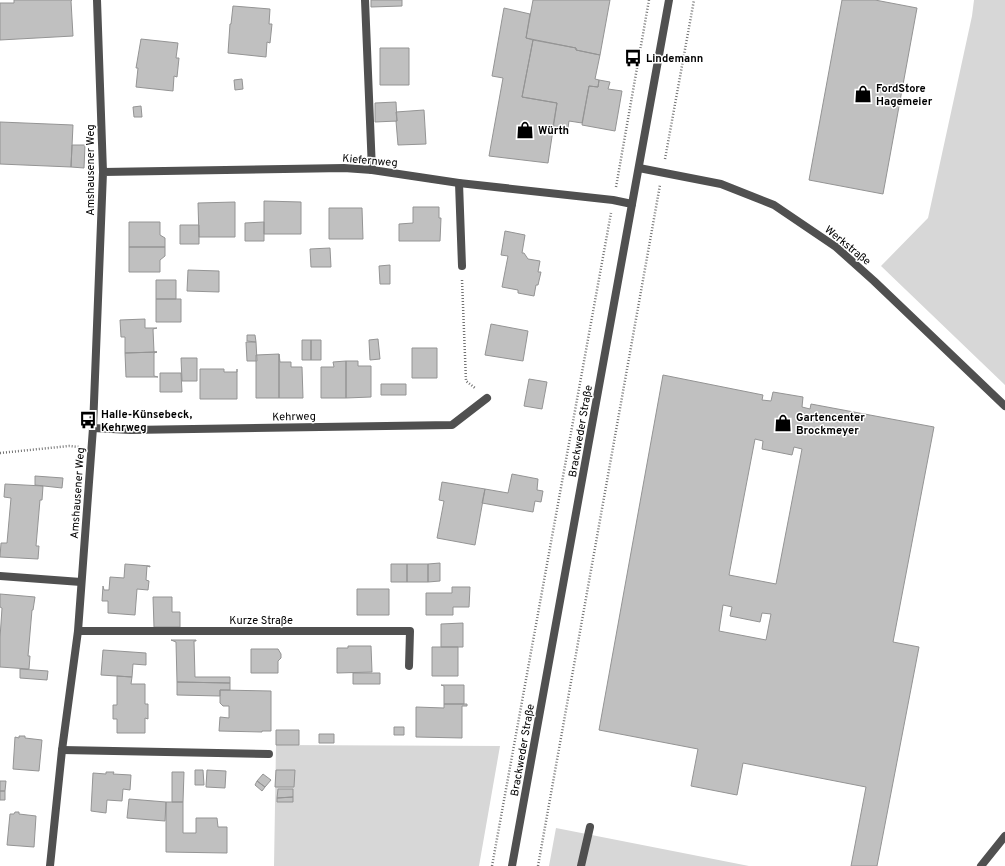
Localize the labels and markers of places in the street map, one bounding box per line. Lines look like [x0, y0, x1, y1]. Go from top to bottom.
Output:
bus stop icon: Lindemann [623, 48, 643, 68]
place label: Lindemann [646, 52, 703, 66]
place label: FordStore Hagemeier [876, 82, 933, 109]
shop icon: FordStore Hagemeier [853, 84, 873, 104]
shop icon: Würth [515, 120, 535, 140]
place label: Würth [538, 124, 569, 138]
place label: Halle-Künsebeck, Kehrweg [101, 408, 192, 435]
bus stop icon: Halle-Künsebeck, Kehrweg [78, 410, 98, 430]
place label: Gartencenter Brockmeyer [796, 411, 865, 438]
shop icon: Gartencenter Brockmeyer [773, 413, 793, 433]

